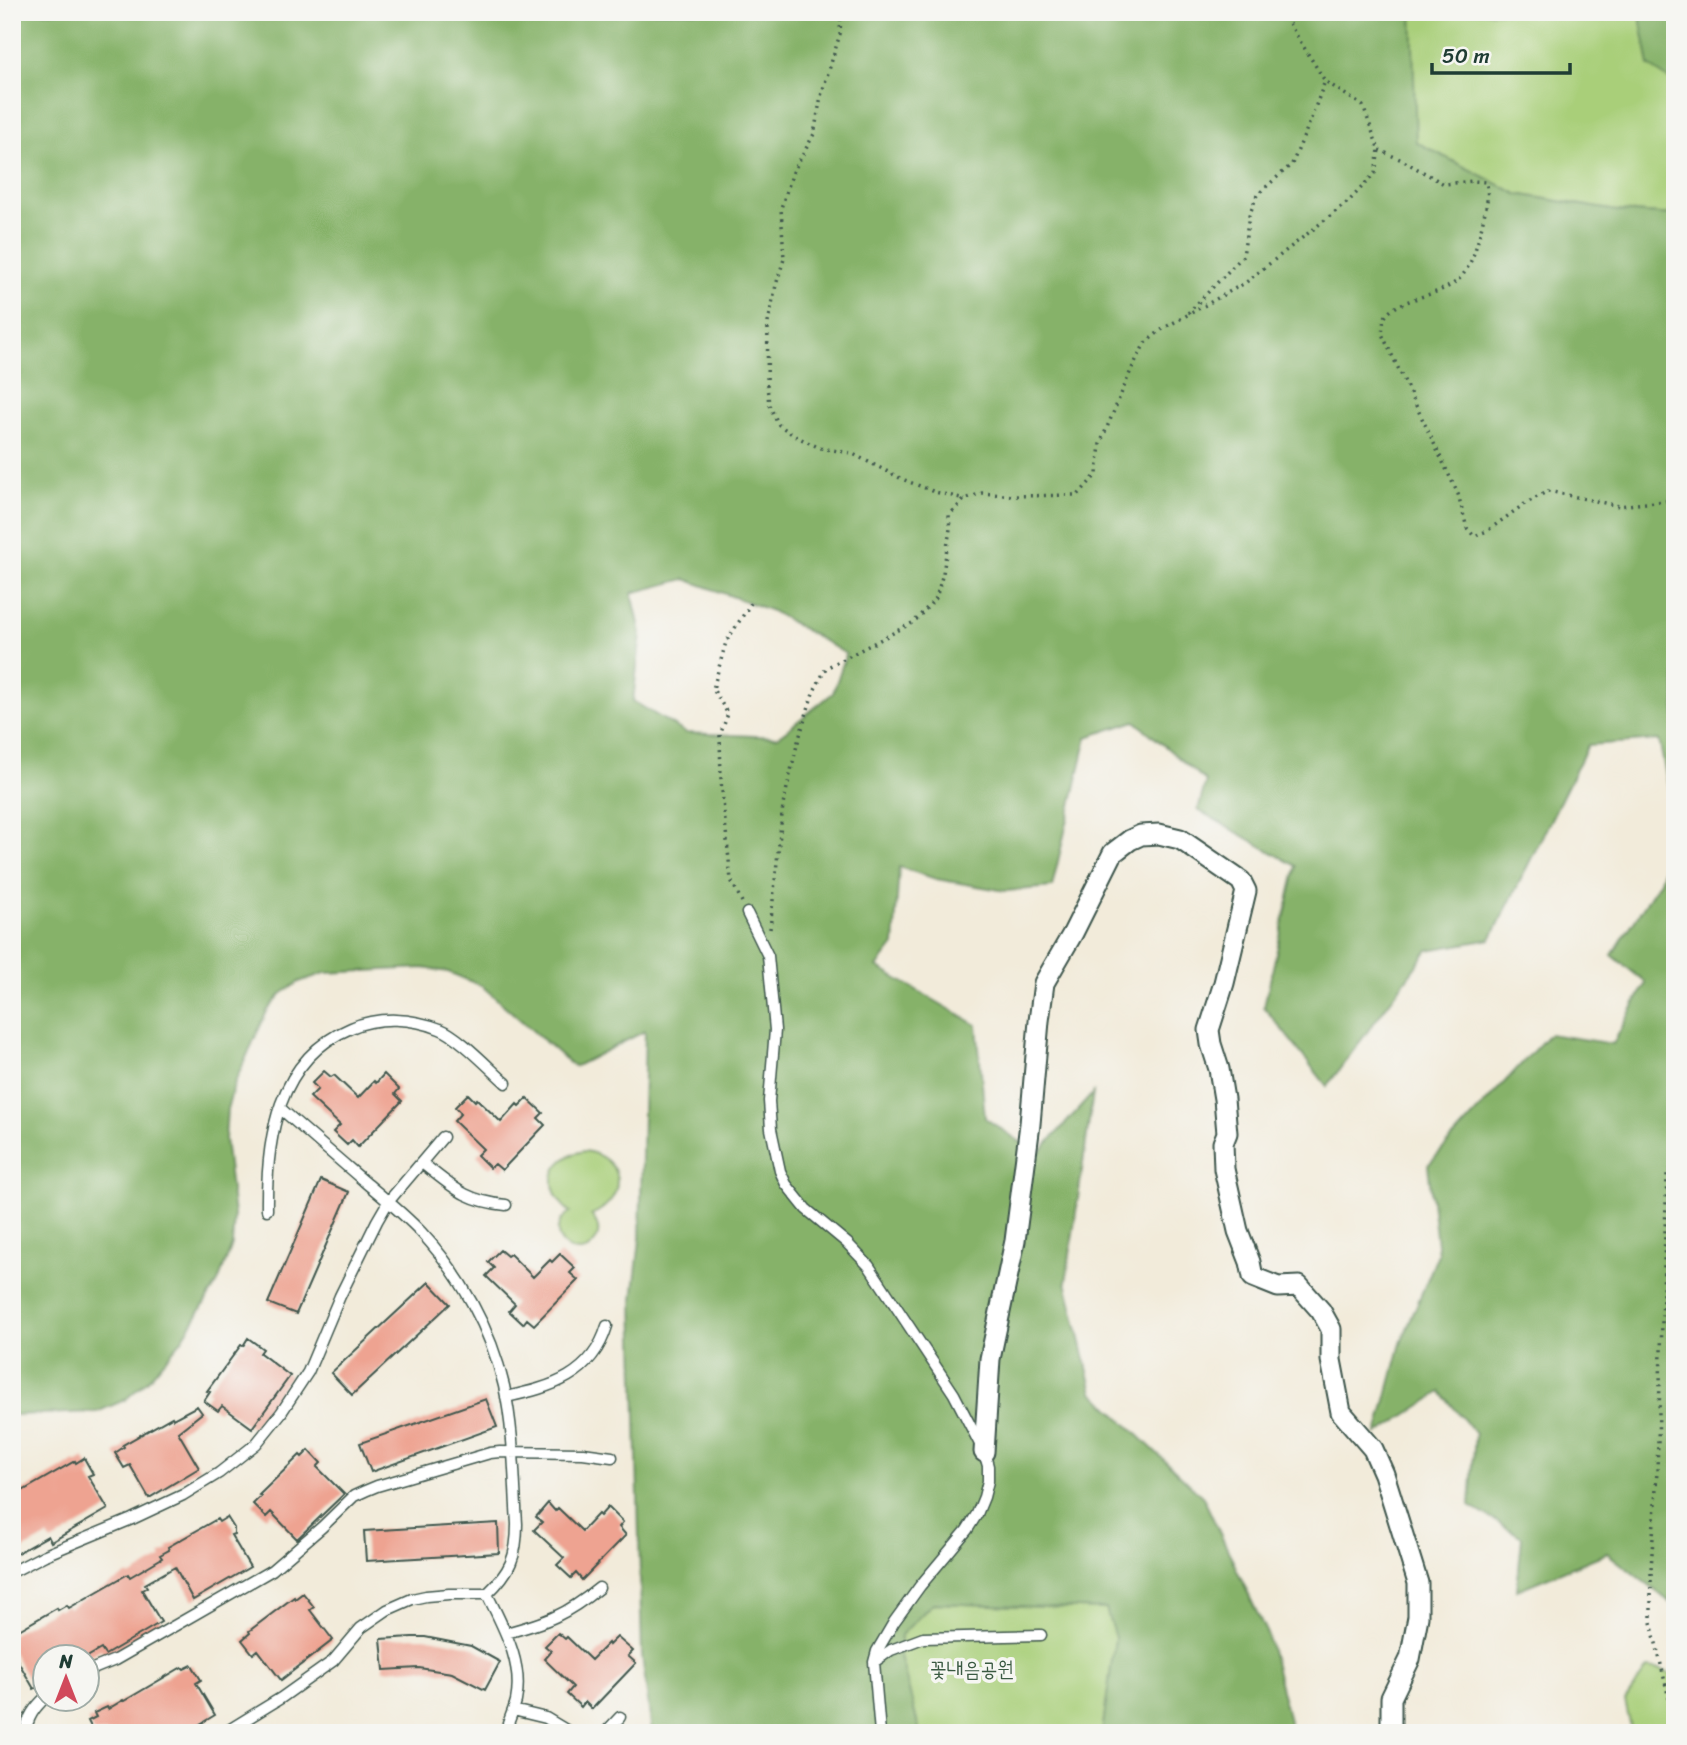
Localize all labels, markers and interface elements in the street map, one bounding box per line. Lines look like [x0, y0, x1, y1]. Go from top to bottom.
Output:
scale bar [1432, 32, 1570, 76]
text: 50 m [1442, 37, 1490, 75]
north arrow [32, 1644, 102, 1714]
text: N [58, 1645, 73, 1678]
park label: 꽃내음공원 [930, 1650, 1014, 1688]

